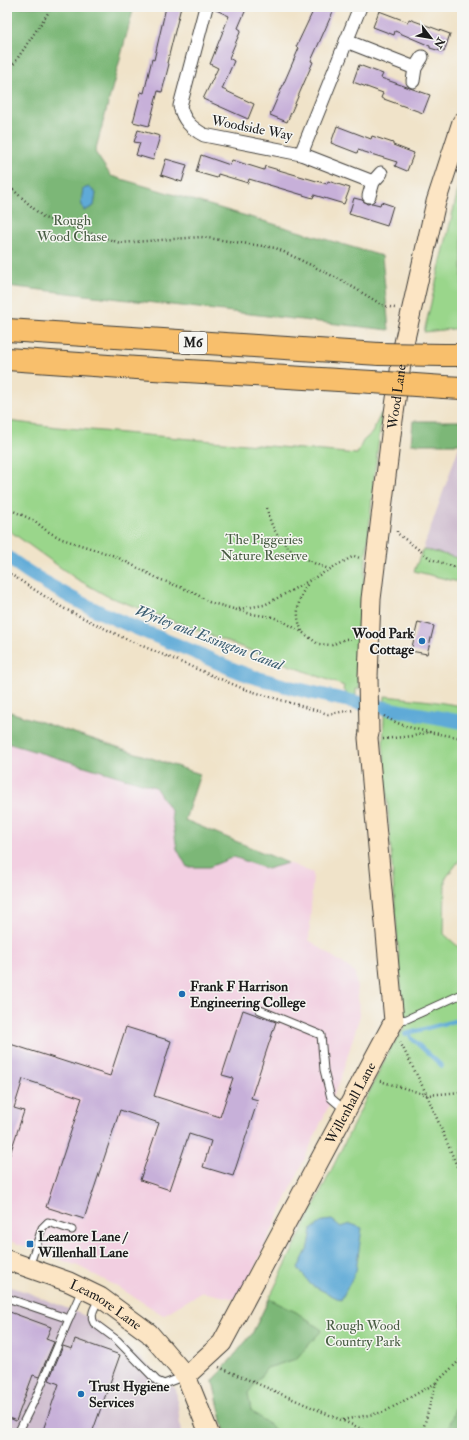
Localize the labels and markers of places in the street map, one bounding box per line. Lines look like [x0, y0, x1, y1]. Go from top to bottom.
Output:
place label: Wood Park Cottage [351, 625, 414, 659]
marker: Wood Park Cottage [417, 636, 427, 646]
place label: Frank F Harrison Engineering College [190, 978, 306, 1012]
marker: Frank F Harrison Engineering College [177, 989, 187, 999]
place label: Leamore Lane / Willenhall Lane [37, 1228, 129, 1261]
marker: Leamore Lane / Willenhall Lane [25, 1239, 35, 1249]
place label: Trust Hygiene Services [88, 1378, 170, 1411]
marker: Trust Hygiene Services [76, 1389, 86, 1399]

